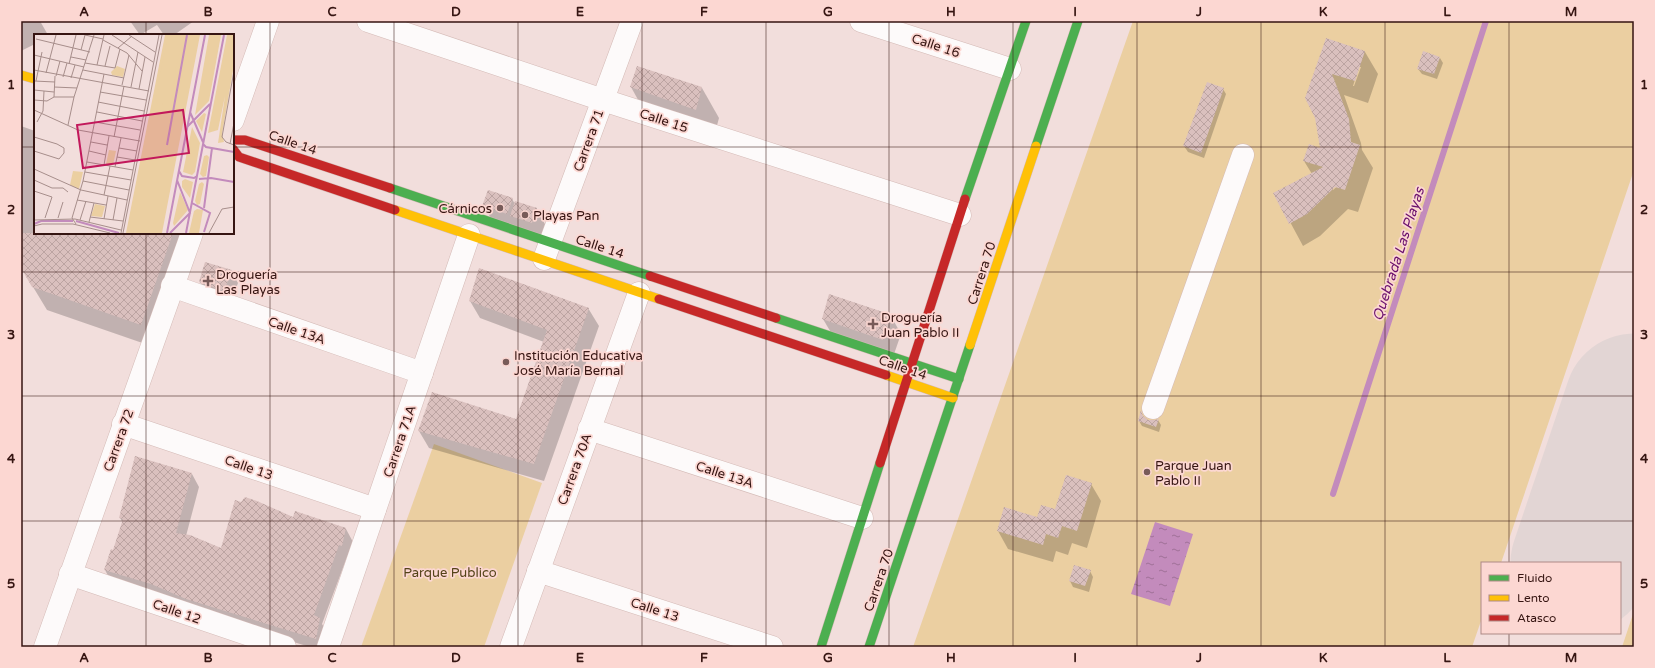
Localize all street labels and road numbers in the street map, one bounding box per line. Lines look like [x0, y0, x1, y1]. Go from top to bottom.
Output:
street label: Calle 16 [909, 31, 962, 61]
street label: Calle 15 [637, 106, 690, 136]
street label: Carrera 71 [570, 107, 608, 174]
street label: Calle 14 [266, 127, 319, 159]
street label: Calle 14 [573, 232, 626, 262]
street label: Carrera 70 [964, 240, 1000, 307]
street label: Calle 13A [266, 314, 328, 348]
street label: Calle 14 [876, 352, 929, 384]
street label: Carrera 71A [380, 403, 420, 479]
street label: Carrera 72 [100, 407, 138, 474]
street label: Carrera 70A [555, 431, 595, 507]
street label: Calle 13 [222, 452, 275, 484]
street label: Calle 13A [694, 458, 756, 492]
street label: Carrera 70 [861, 547, 897, 614]
street label: Calle 13 [628, 595, 681, 625]
street label: Calle 12 [150, 596, 203, 628]

